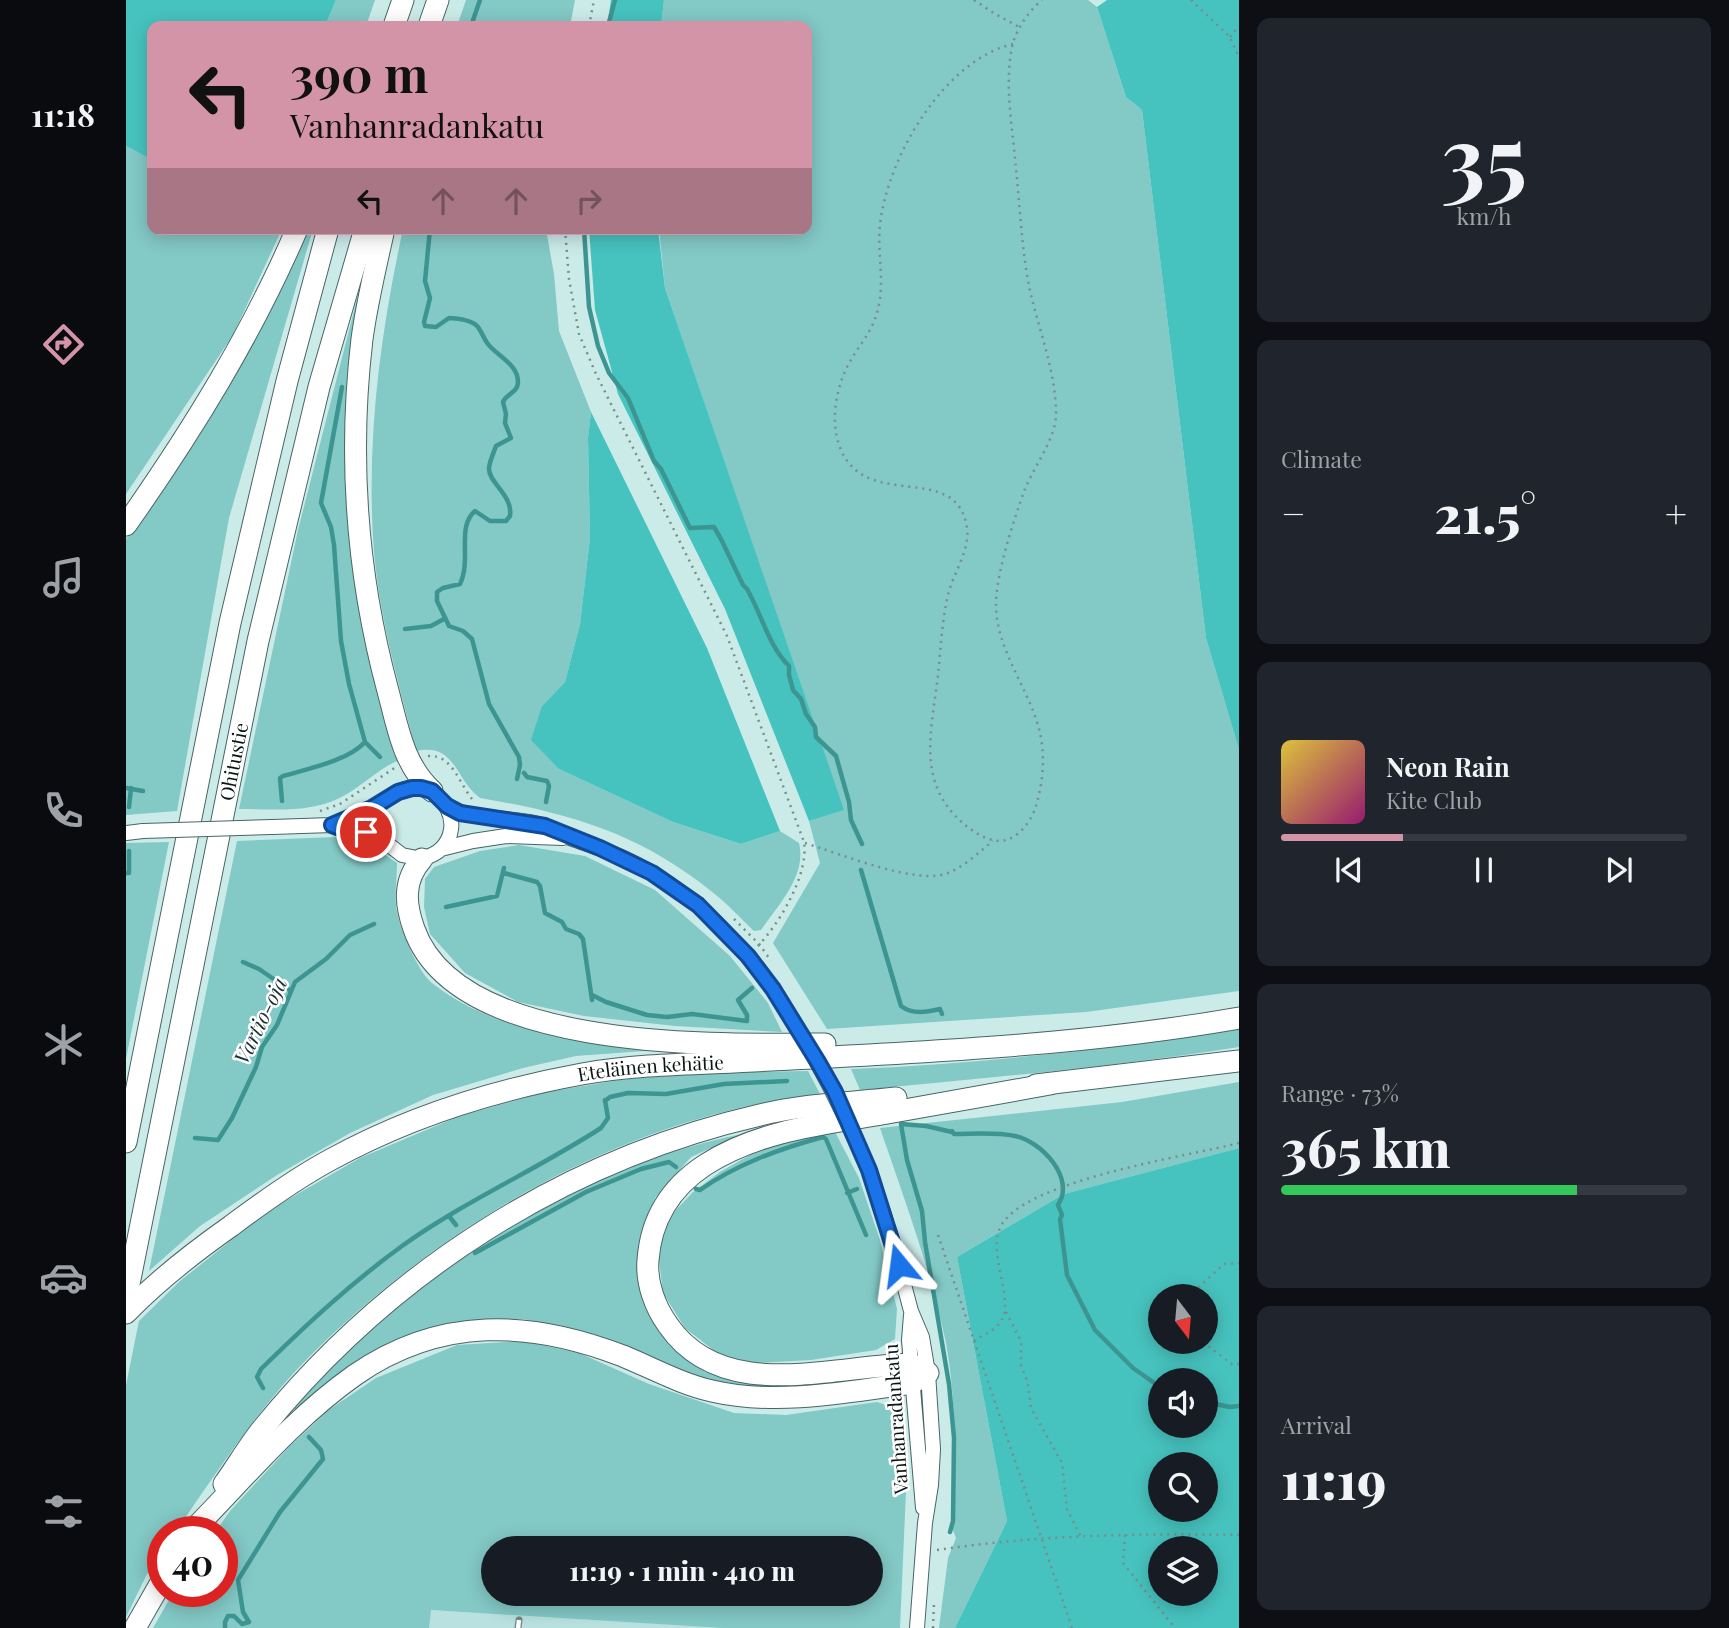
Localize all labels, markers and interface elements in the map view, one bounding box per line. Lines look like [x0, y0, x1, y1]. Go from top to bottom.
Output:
text: 390 m [290, 40, 428, 105]
icon: left [175, 49, 266, 140]
text: 11:18 [31, 92, 95, 135]
text: 35 [1441, 94, 1527, 215]
text: Vanhanradankatu [290, 103, 544, 146]
icon: left [351, 182, 389, 220]
icon: ahead [424, 182, 462, 220]
icon: ahead [497, 182, 535, 220]
icon: right [570, 182, 608, 220]
text: km/h [1456, 200, 1512, 231]
icon: directions [39, 320, 88, 369]
text: Climate [1281, 443, 1362, 474]
text: 21.5° [1434, 478, 1536, 547]
text: − [1281, 487, 1306, 538]
text: + [1665, 487, 1687, 538]
icon: music [39, 553, 88, 602]
street label: Ohitustie [212, 720, 253, 803]
text: Neon Rain [1386, 749, 1510, 784]
text: Kite Club [1386, 784, 1482, 815]
icon: phone [39, 786, 88, 835]
pin [336, 802, 396, 862]
icon: arrive [347, 813, 385, 851]
icon: previous [1330, 851, 1368, 889]
icon: pause [1465, 851, 1503, 889]
icon: next [1600, 851, 1638, 889]
water label: Vartio-oja [226, 972, 292, 1068]
icon: climate [39, 1020, 88, 1069]
street label: Eteläinen kehätie [575, 1048, 724, 1087]
text: Range · 73% [1281, 1077, 1399, 1108]
text: 365 km [1281, 1112, 1451, 1181]
position arrow [862, 1228, 936, 1302]
icon: car [39, 1253, 88, 1302]
north arrow [1148, 1284, 1218, 1354]
map controls [1148, 1284, 1218, 1606]
street label: Vanhanradankatu [877, 1343, 913, 1496]
button: sound [1148, 1368, 1218, 1438]
text: Arrival [1281, 1409, 1352, 1440]
text: 11:19 [1281, 1444, 1387, 1513]
button: search [1148, 1452, 1218, 1522]
icon: filters [39, 1487, 88, 1536]
speed limit sign: 40 [147, 1516, 238, 1607]
button: layers [1148, 1536, 1218, 1606]
text: 11:19 · 1 min · 410 m [569, 1553, 795, 1588]

